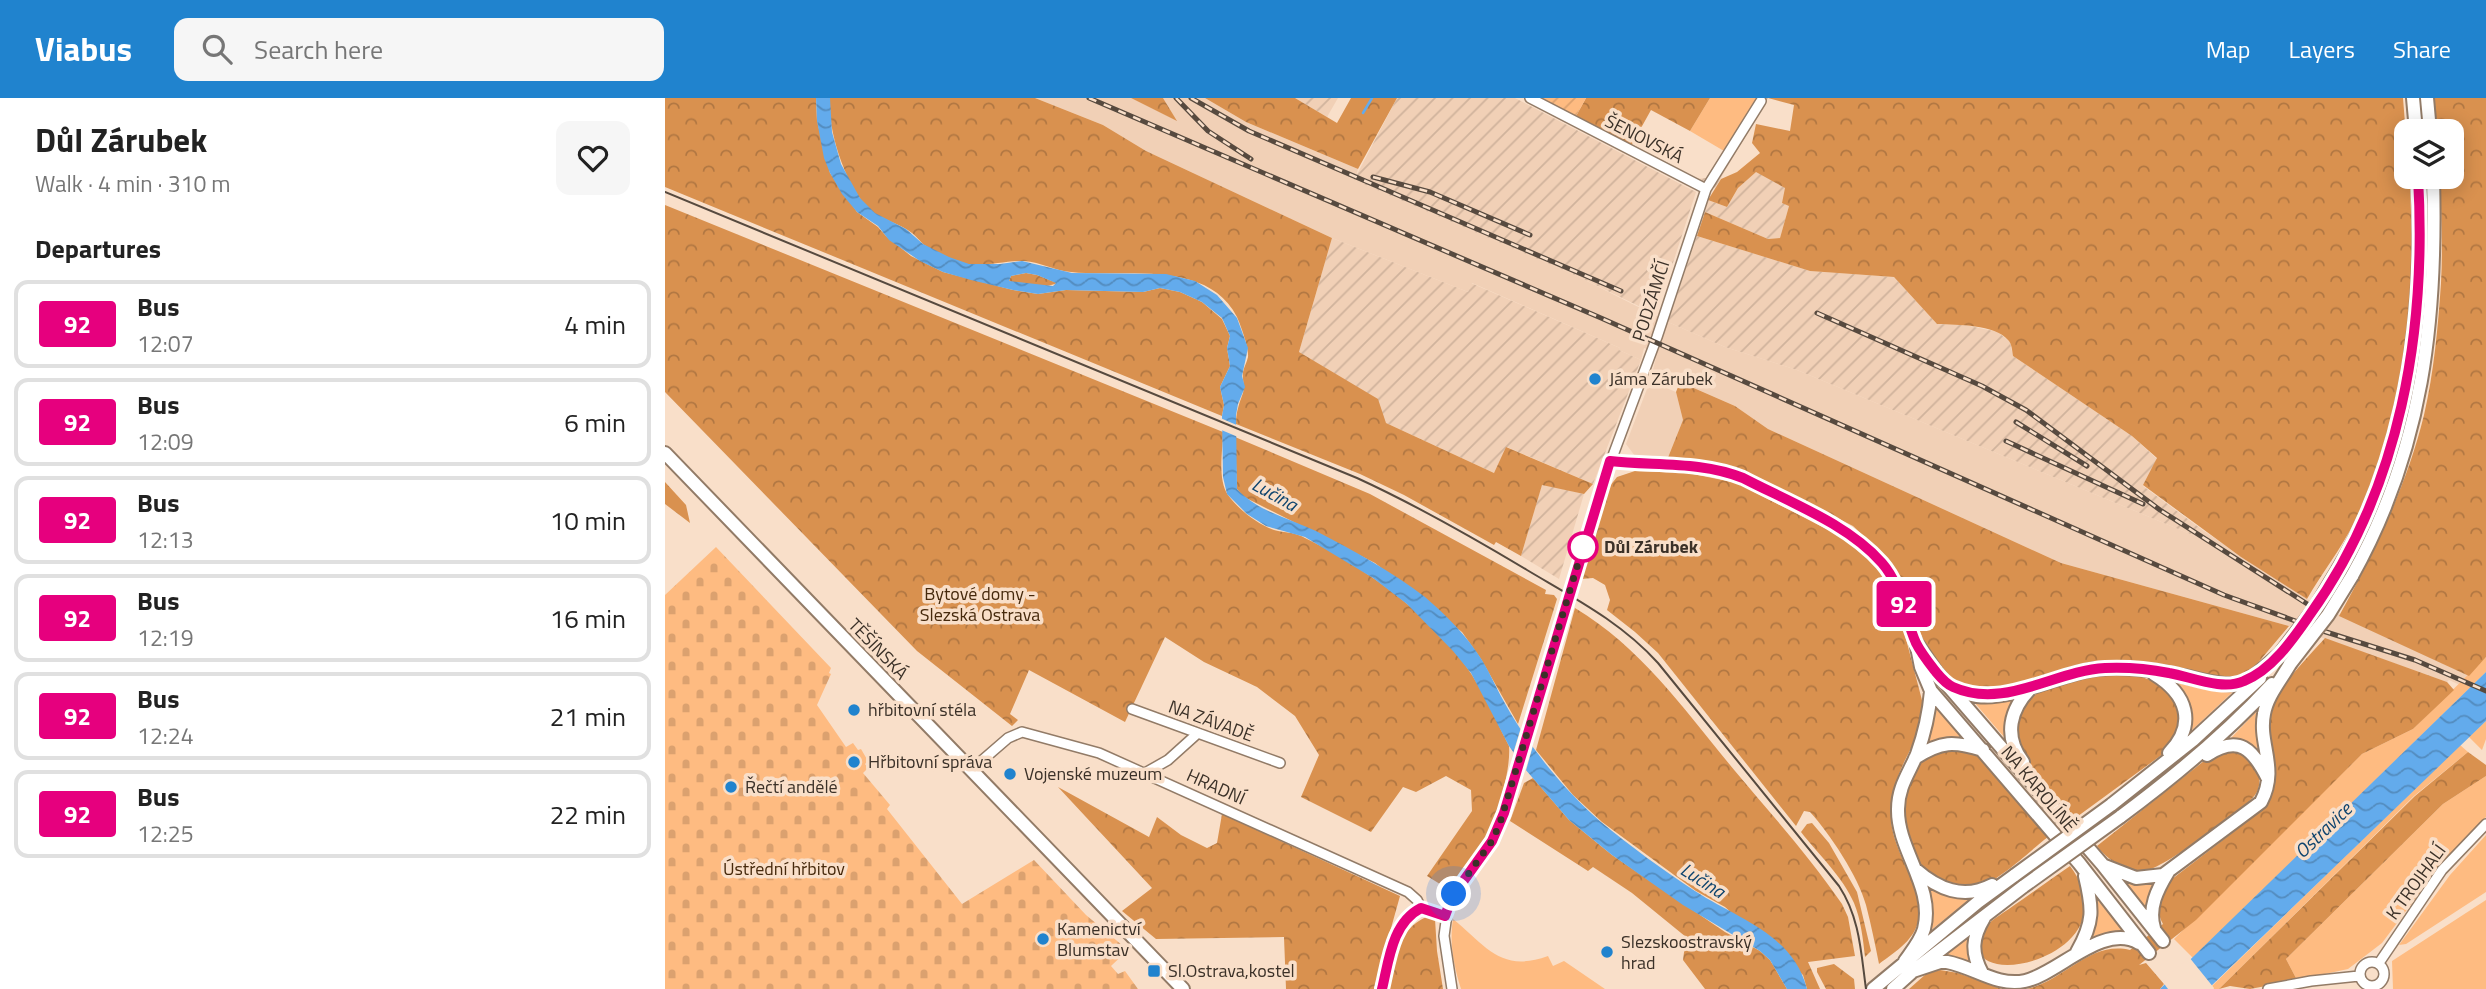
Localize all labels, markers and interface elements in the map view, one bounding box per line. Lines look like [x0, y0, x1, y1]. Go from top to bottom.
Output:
search box [174, 18, 664, 81]
text: Viabus [35, 24, 132, 74]
icon: search [198, 30, 236, 68]
text: Search here [254, 30, 383, 69]
text: Map [2206, 31, 2251, 67]
text: Layers [2289, 31, 2355, 67]
text: Share [2393, 31, 2451, 67]
street label: ŠENOVSKÁ [1600, 107, 1688, 170]
text: Důl Zárubek [35, 115, 207, 165]
map controls [2394, 119, 2464, 189]
button: layers [2394, 119, 2464, 189]
button: heart [556, 121, 630, 195]
text: Walk · 4 min · 310 m [35, 166, 231, 201]
text: Departures [35, 229, 161, 268]
street label: PODZÁMČÍ [1625, 256, 1676, 345]
text: Bus [137, 287, 179, 326]
text: 4 min [564, 305, 626, 344]
text: 92 [64, 306, 91, 342]
text: 12:07 [137, 326, 194, 361]
place label: Jáma Zárubek [1609, 365, 1713, 392]
marker: Jáma Zárubek [1587, 371, 1603, 387]
text: Bus [137, 385, 179, 424]
text: 6 min [564, 403, 626, 442]
text: 92 [64, 404, 91, 440]
text: 12:09 [137, 424, 194, 459]
water label: Lučina [1247, 469, 1305, 519]
text: Bus [137, 483, 179, 522]
text: 10 min [550, 501, 626, 540]
text: 92 [64, 502, 91, 538]
text: 12:13 [137, 522, 194, 557]
marker: Důl Zárubek [1568, 532, 1598, 562]
place label: Důl Zárubek [1604, 533, 1699, 560]
park label: Bytové domy - Slezská Ostrava [920, 580, 1040, 628]
text: Bus [137, 581, 179, 620]
line badge: 92 [1873, 581, 1935, 627]
text: 92 [1891, 586, 1917, 622]
text: 16 min [550, 599, 626, 638]
text: 92 [64, 600, 91, 636]
street label: TĚŠÍNSKÁ [842, 612, 915, 686]
text: 12:19 [137, 620, 194, 655]
text: Bus [137, 679, 179, 718]
street label: NA ZÁVADĚ [1165, 693, 1258, 748]
place label: hřbitovní stéla [868, 696, 976, 723]
text: 21 min [550, 697, 626, 736]
text: 92 [64, 698, 91, 734]
marker: hřbitovní stéla [846, 702, 862, 718]
text: 12:24 [137, 718, 194, 753]
street label: NA KAROLÍNĚ [1995, 739, 2084, 838]
place label: Hřbitovní správa [868, 748, 992, 775]
marker: Hřbitovní správa [846, 754, 862, 770]
place label: Vojenské muzeum [1024, 760, 1162, 787]
street label: HRADNÍ [1182, 762, 1251, 812]
marker: Vojenské muzeum [1002, 766, 1018, 782]
place label: Řečtí andělé [745, 773, 838, 800]
text: Bus [137, 777, 179, 816]
marker: Řečtí andělé [723, 779, 739, 795]
water label: Ostravice [2287, 794, 2359, 864]
text: 22 min [550, 795, 626, 834]
text: 92 [64, 796, 91, 832]
text: 12:25 [137, 816, 194, 851]
street label: K TROJHALÍ [2379, 838, 2453, 925]
park label: Ústřední hřbitov [723, 855, 845, 882]
water label: Lučina [1675, 855, 1733, 905]
your location [1436, 876, 1471, 911]
place label: Kamenictví Blumstav [1057, 915, 1143, 963]
place label: Slezskoostravský hrad [1621, 928, 1752, 976]
marker: Kamenictví Blumstav [1035, 931, 1051, 947]
marker: Slezskoostravský hrad [1599, 944, 1615, 960]
place label: Sl.Ostrava,kostel [1168, 957, 1295, 984]
marker: Sl.Ostrava,kostel [1146, 963, 1162, 979]

